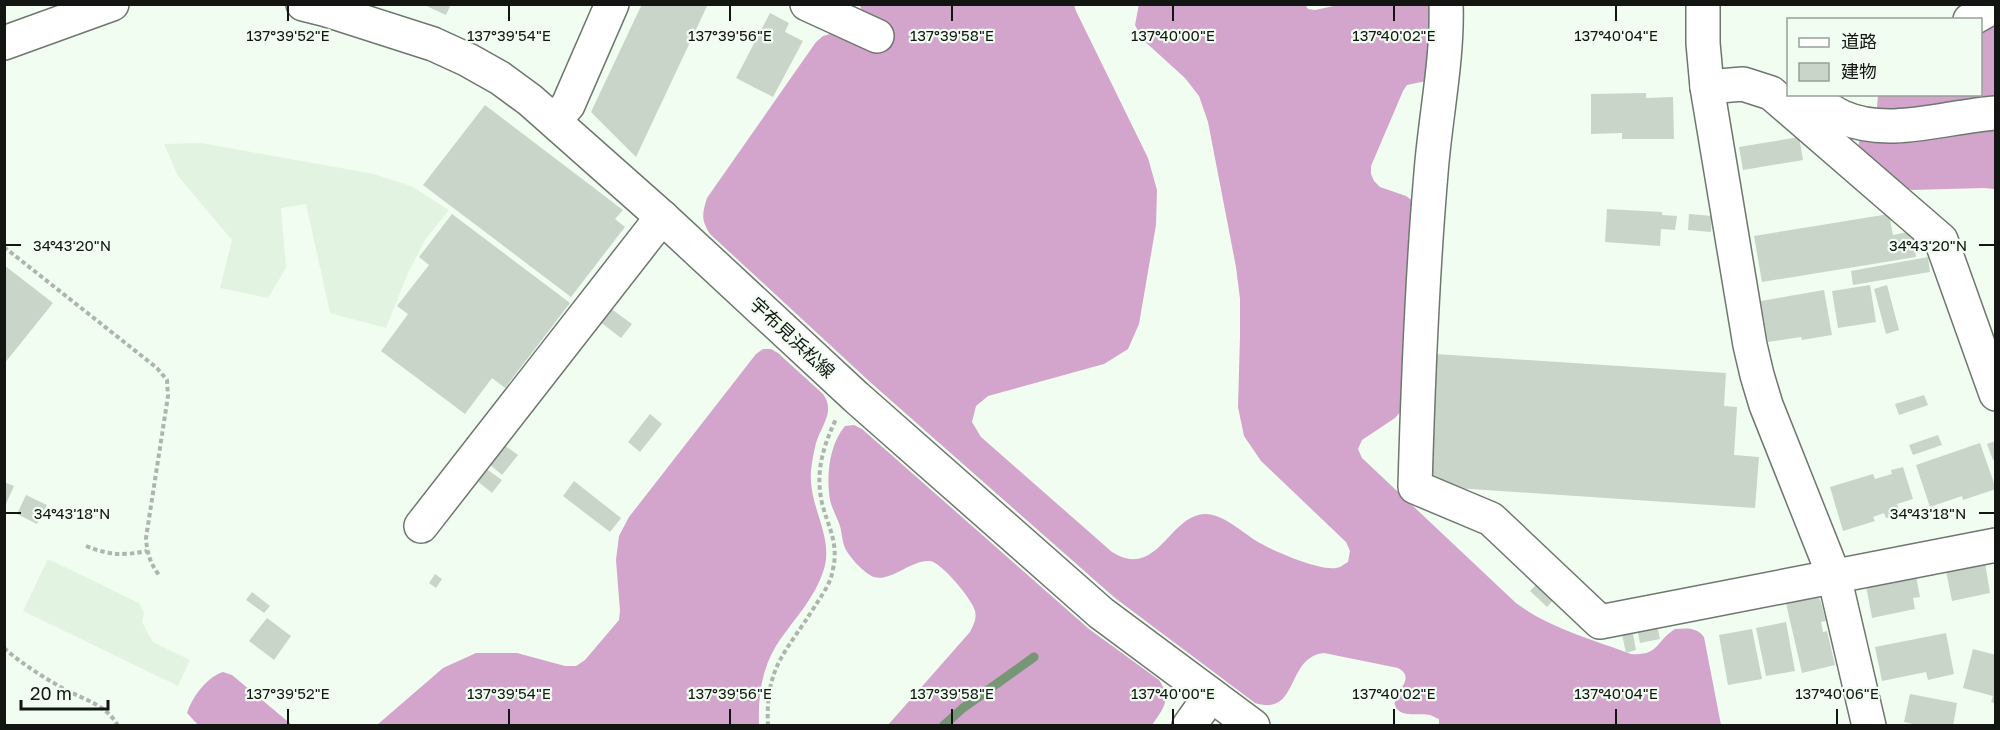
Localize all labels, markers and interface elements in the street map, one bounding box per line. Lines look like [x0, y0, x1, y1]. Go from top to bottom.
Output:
legend [1787, 18, 1982, 96]
text: 137°39'52"E [246, 26, 330, 44]
text: 137°39'54"E [467, 26, 551, 44]
text: 137°39'56"E [688, 26, 772, 44]
text: 137°39'58"E [910, 26, 994, 44]
text: 137°40'00"E [1131, 26, 1215, 44]
text: 137°40'02"E [1352, 26, 1436, 44]
text: 137°40'04"E [1574, 26, 1658, 44]
text: 道路 [1841, 30, 1877, 52]
text: 建物 [1841, 60, 1877, 82]
text: 34°43'20"N [33, 236, 111, 254]
text: 34°43'20"N [1889, 236, 1967, 254]
street label: 宇布見浜松線 [746, 292, 840, 382]
text: 34°43'18"N [34, 504, 110, 522]
text: 34°43'18"N [1890, 504, 1966, 522]
scale bar [21, 673, 108, 711]
text: 20 m [30, 682, 72, 704]
text: 137°39'52"E [246, 684, 330, 702]
text: 137°39'54"E [467, 684, 551, 702]
text: 137°39'56"E [688, 684, 772, 702]
text: 137°39'58"E [910, 684, 994, 702]
text: 137°40'00"E [1131, 684, 1215, 702]
text: 137°40'02"E [1352, 684, 1436, 702]
text: 137°40'04"E [1574, 684, 1658, 702]
text: 137°40'06"E [1795, 684, 1879, 702]

